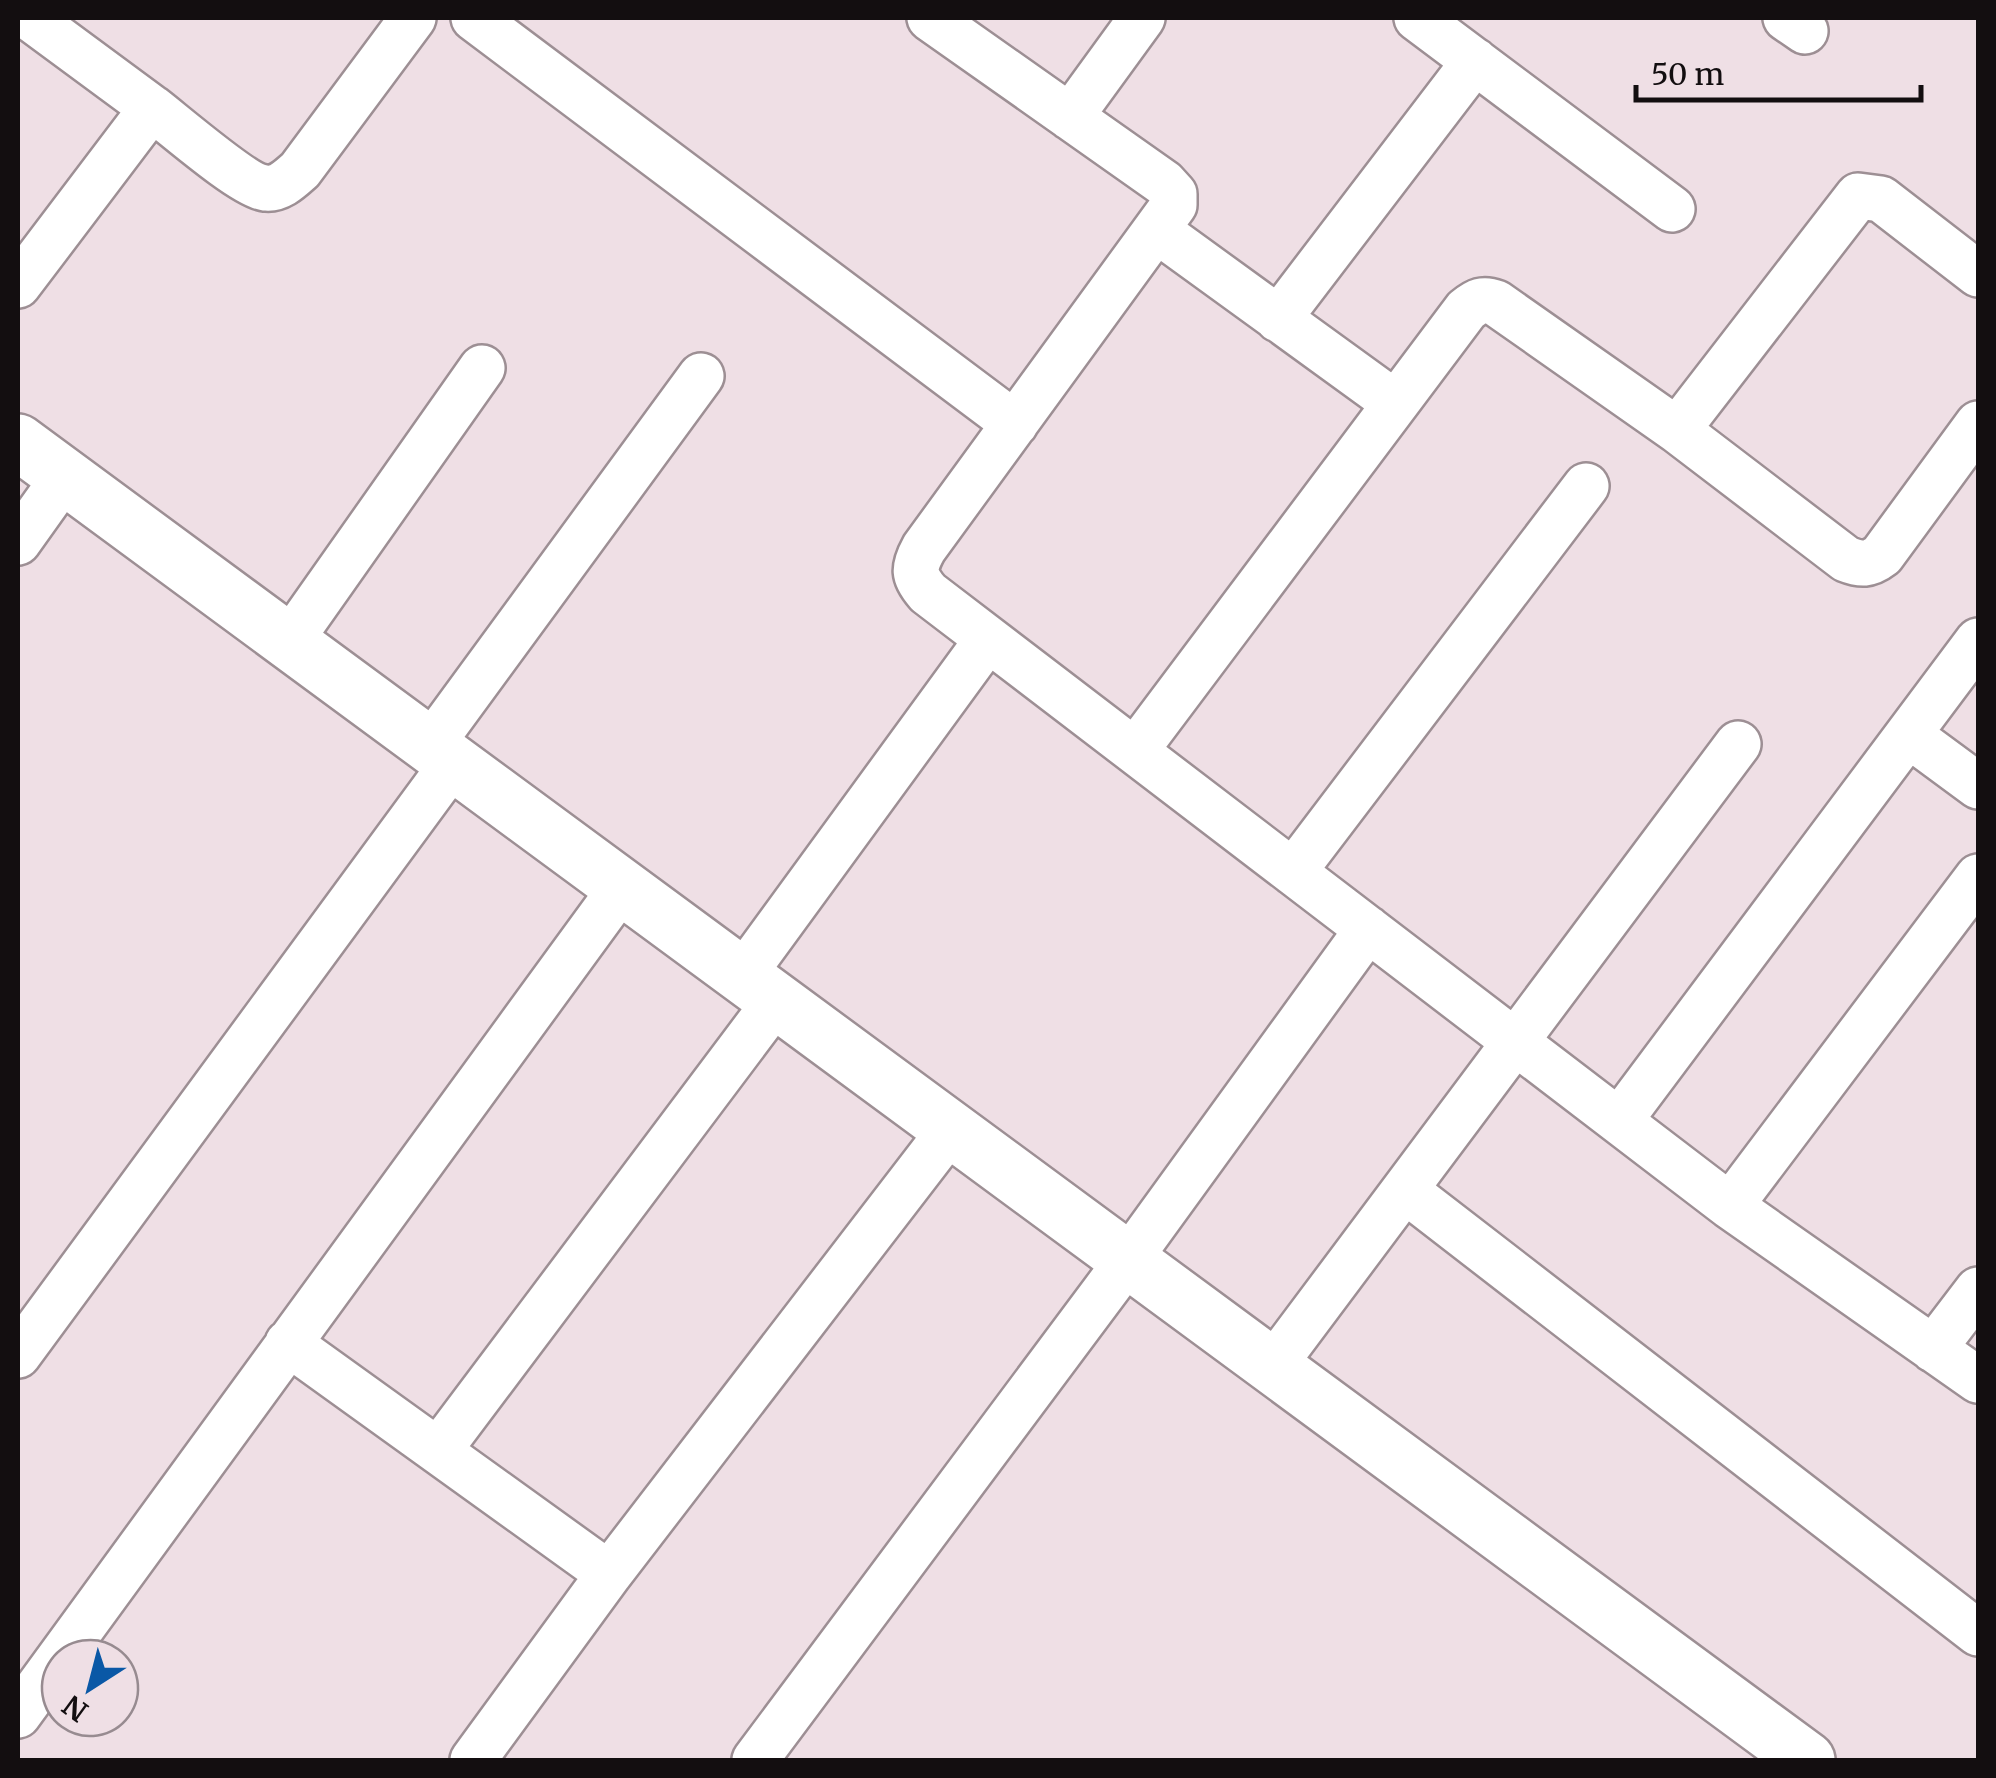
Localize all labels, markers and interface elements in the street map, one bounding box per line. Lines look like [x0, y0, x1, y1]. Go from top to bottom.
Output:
scale bar [1636, 40, 1921, 102]
text: 50 m [1651, 55, 1724, 93]
north arrow [40, 1638, 140, 1738]
text: N [56, 1687, 95, 1729]

